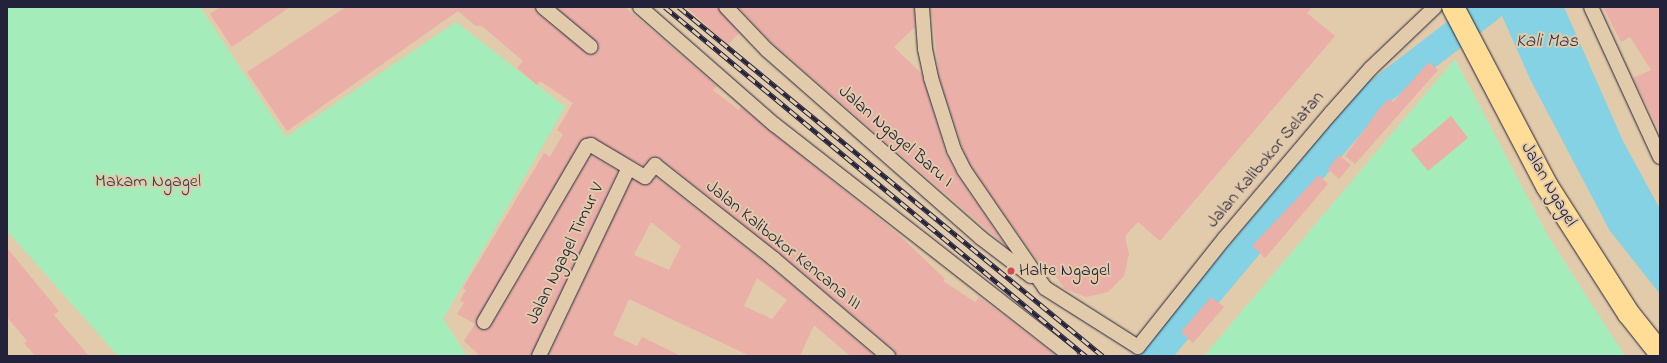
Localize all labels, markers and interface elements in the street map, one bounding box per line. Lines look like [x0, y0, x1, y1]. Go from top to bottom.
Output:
water label: Kali Mas [1516, 31, 1578, 53]
street label: Jalan Ngagel Baru I [833, 81, 957, 193]
street label: Jalan Kalibokor Selatan [1202, 87, 1330, 233]
street label: Jalan Ngagel [1515, 139, 1581, 231]
park label: Makam Ngagel [95, 171, 201, 193]
street label: Jalan Kalibokor Kencana III [701, 177, 865, 315]
street label: Jalan Ngagel Timur V [522, 180, 610, 328]
place label: Halte Ngagel [1019, 260, 1110, 282]
marker: Halte Ngagel [1006, 266, 1016, 276]

